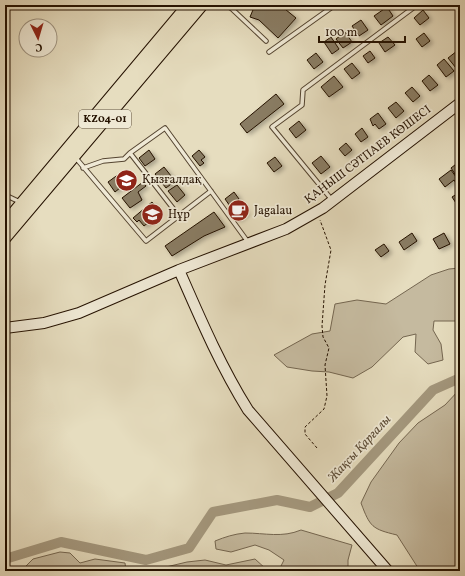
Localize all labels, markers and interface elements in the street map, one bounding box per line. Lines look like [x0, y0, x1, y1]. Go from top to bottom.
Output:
north arrow [18, 18, 58, 58]
scale bar [319, 18, 405, 44]
text: 100 m [325, 25, 358, 41]
text: С [35, 39, 43, 54]
street label: ҚАНЫШ СӘТПАЕВ КӨШЕСІ [301, 102, 435, 208]
road number: KZ04-01 [79, 110, 131, 128]
school or university icon: Қызғалдақ [114, 167, 140, 193]
place label: Қызғалдақ [142, 172, 202, 188]
cafe icon: Jagalau [226, 198, 252, 224]
school or university icon: Нұр [140, 202, 166, 228]
place label: Jagalau [254, 203, 293, 219]
place label: Нұр [168, 207, 190, 223]
water label: Жақсы Қарғалы [324, 412, 396, 487]

